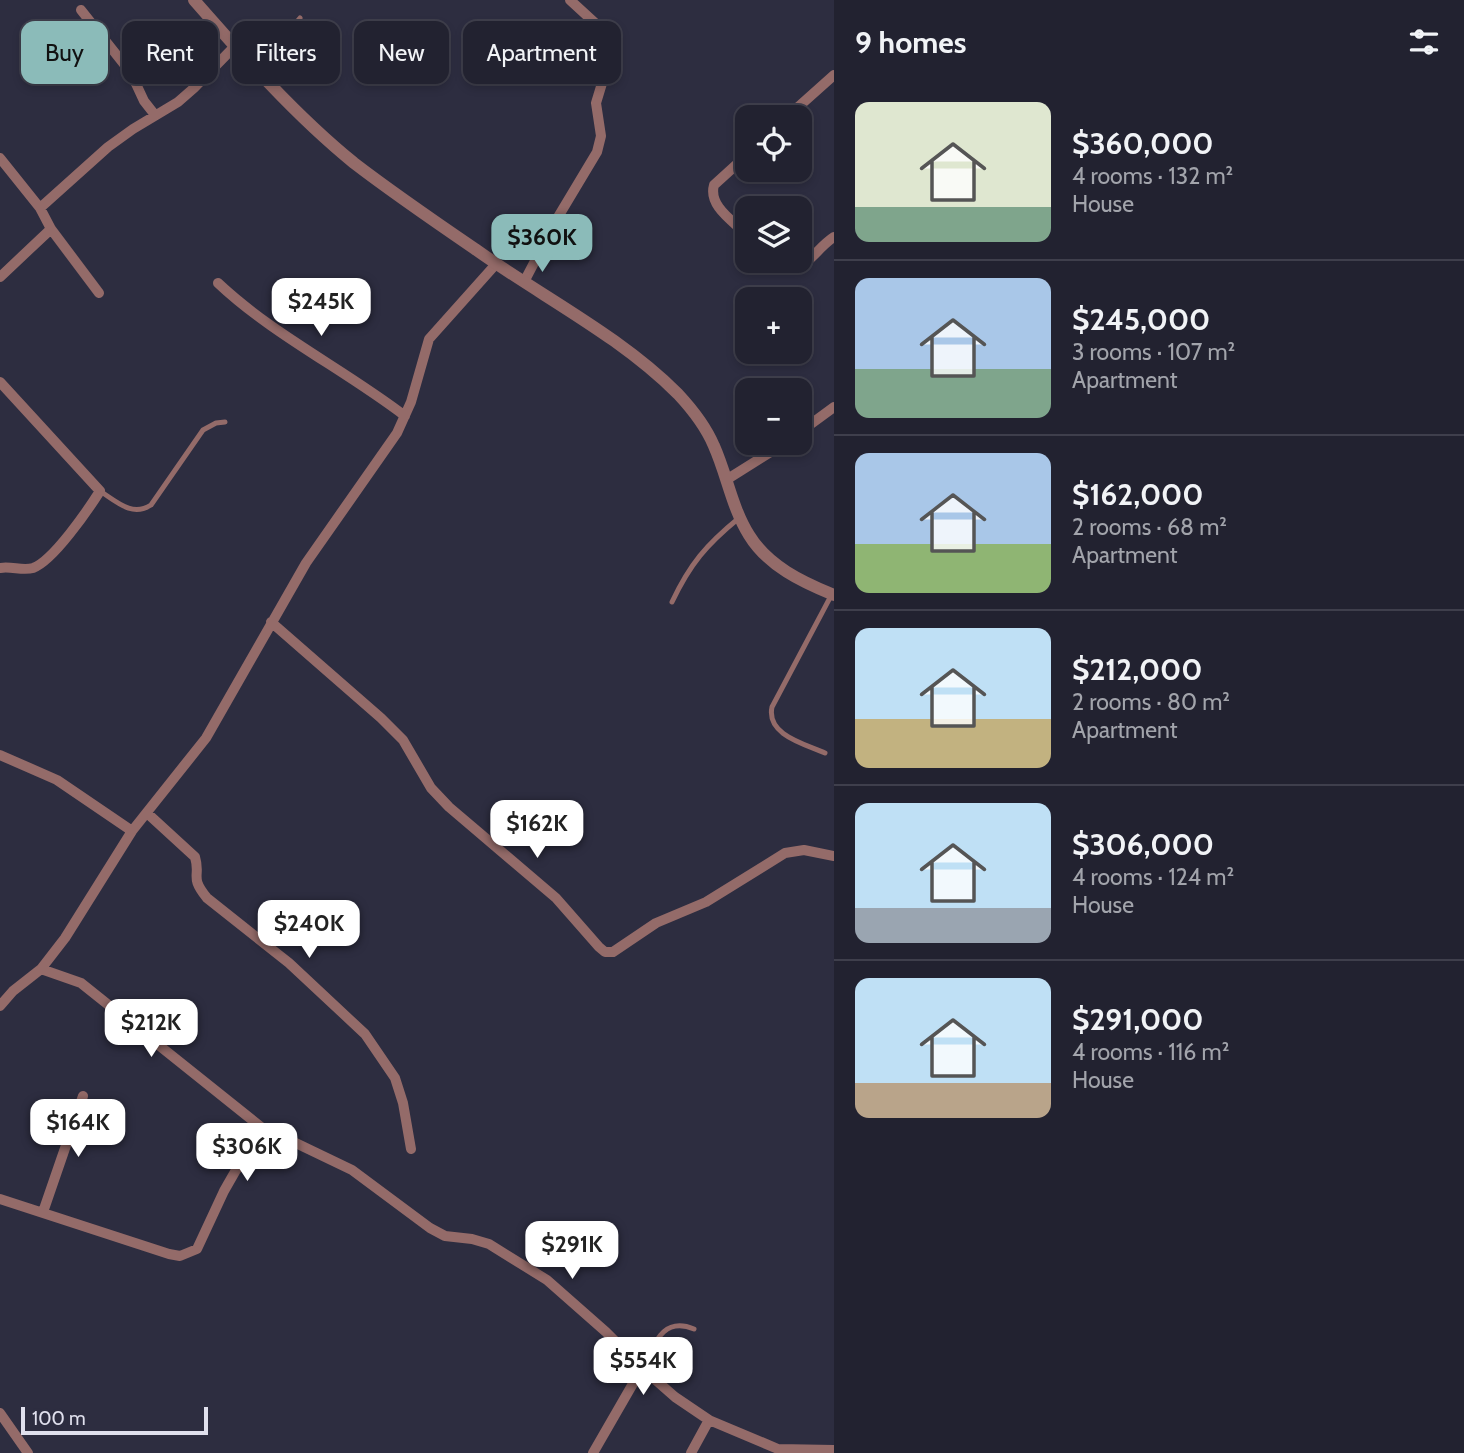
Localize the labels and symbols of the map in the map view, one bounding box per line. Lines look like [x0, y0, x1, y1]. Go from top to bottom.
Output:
pin: $360K [493, 215, 591, 274]
pin: $245K [272, 278, 370, 338]
pin: $162K [488, 800, 586, 860]
pin: $240K [260, 900, 358, 960]
pin: $212K [102, 1000, 200, 1059]
pin: $164K [29, 1100, 127, 1159]
pin: $306K [198, 1124, 296, 1183]
pin: $291K [523, 1222, 621, 1281]
pin: $554K [594, 1338, 692, 1397]
scale bar [21, 1404, 208, 1436]

